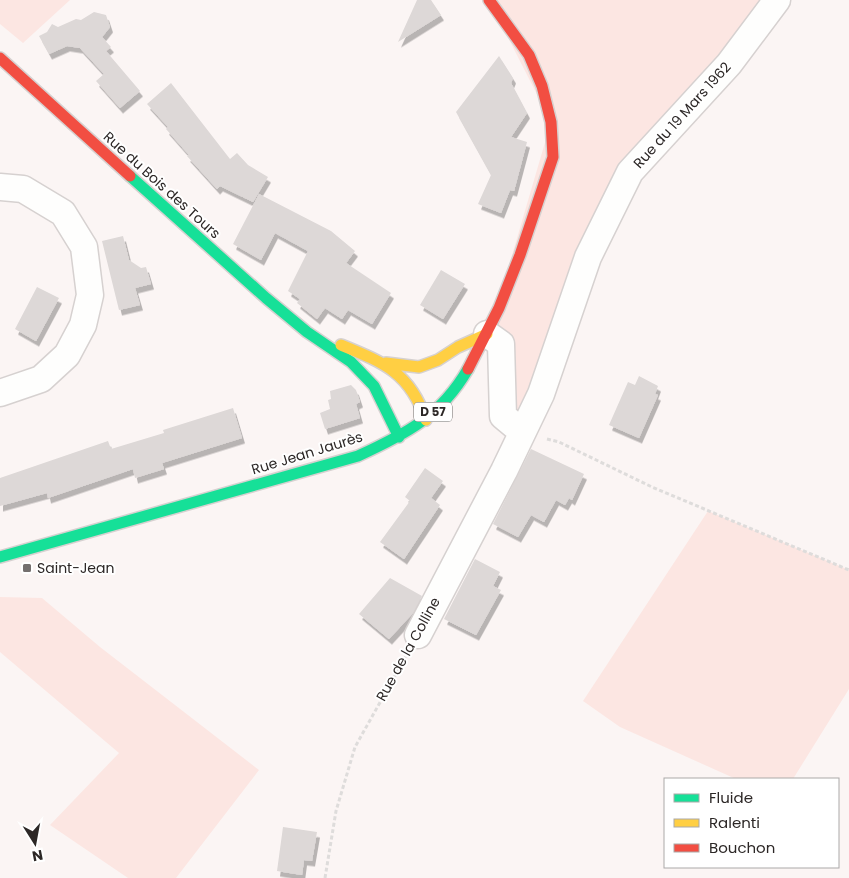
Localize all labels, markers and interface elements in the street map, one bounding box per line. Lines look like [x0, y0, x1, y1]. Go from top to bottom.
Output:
street label: Rue du 19 Mars 1962 [629, 57, 735, 173]
street label: Rue du Bois des Tours [99, 127, 225, 243]
road number: D 57 [414, 402, 452, 422]
street label: Rue Jean Jaurès [249, 427, 365, 479]
place label: Saint-Jean [37, 558, 114, 578]
marker: Saint-Jean [21, 562, 33, 574]
street label: Rue de la Colline [371, 593, 445, 705]
legend [664, 778, 839, 868]
text: Fluide [709, 787, 753, 808]
text: Ralenti [709, 812, 760, 833]
north arrow [10, 818, 60, 868]
text: Bouchon [709, 837, 775, 858]
text: N [30, 845, 45, 867]

